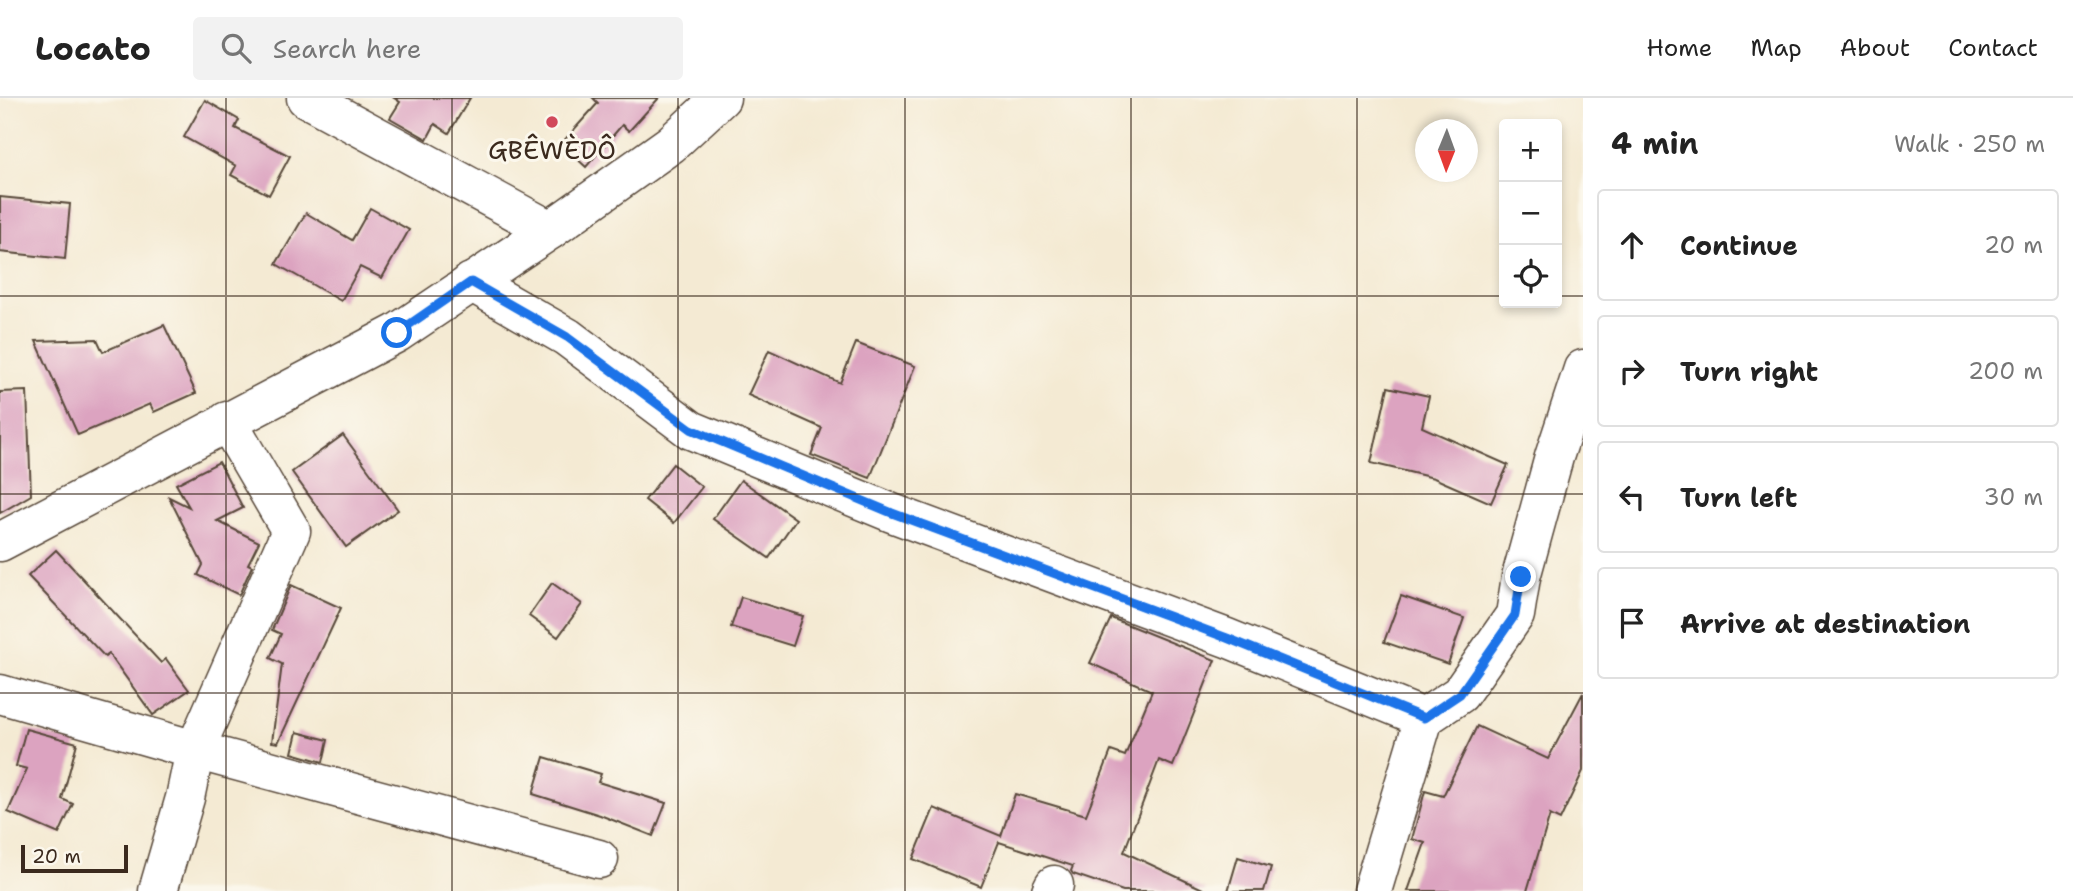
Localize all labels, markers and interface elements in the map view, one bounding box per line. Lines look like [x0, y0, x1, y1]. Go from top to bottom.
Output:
search box [193, 17, 683, 80]
text: Locato [35, 26, 151, 71]
icon: search [217, 29, 255, 67]
text: Search here [273, 31, 421, 66]
text: Home [1646, 32, 1712, 64]
text: Map [1750, 32, 1802, 64]
text: About [1840, 32, 1910, 64]
text: Contact [1948, 32, 2038, 64]
marker: GBÊWÈDÔ [544, 114, 560, 130]
north arrow [1415, 119, 1478, 182]
map controls [1499, 119, 1562, 308]
button: + [1499, 119, 1562, 182]
text: 4 min [1611, 123, 1698, 164]
text: Walk · 250 m [1894, 129, 2045, 159]
place label: GBÊWÈDÔ [488, 132, 616, 167]
button: − [1499, 182, 1562, 245]
icon: ahead [1613, 226, 1651, 264]
text: Continue [1680, 228, 1798, 263]
text: 20 m [1984, 230, 2043, 260]
button: locate [1499, 245, 1562, 308]
route start [381, 317, 412, 348]
icon: right [1613, 352, 1651, 390]
text: Turn right [1680, 354, 1818, 389]
text: 200 m [1968, 356, 2043, 386]
icon: left [1613, 478, 1651, 516]
text: Turn left [1680, 480, 1797, 515]
text: 30 m [1984, 482, 2043, 512]
route end [1505, 561, 1536, 592]
icon: arrive [1613, 604, 1651, 642]
text: Arrive at destination [1680, 606, 1970, 641]
scale bar [21, 842, 128, 874]
text: 20 m [32, 844, 81, 869]

